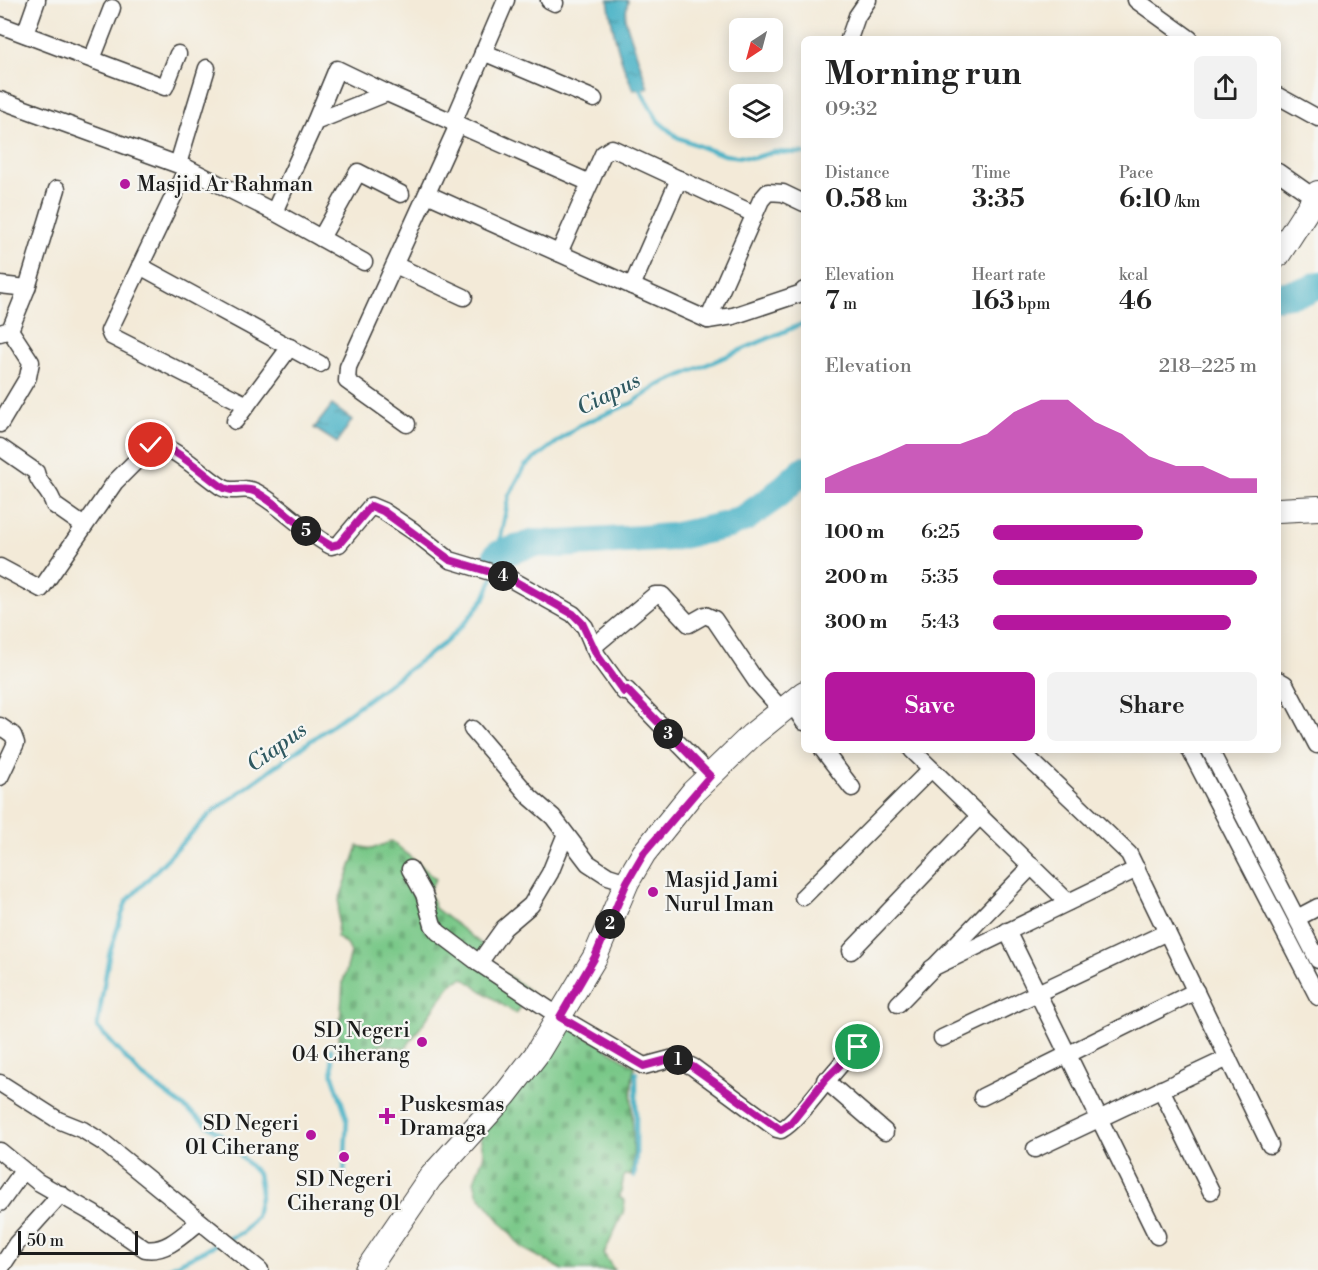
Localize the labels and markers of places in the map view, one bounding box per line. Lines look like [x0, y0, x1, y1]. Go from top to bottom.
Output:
place label: Masjid Ar Rahman [137, 172, 313, 198]
marker: Masjid Ar Rahman [118, 177, 132, 191]
pin [125, 419, 176, 470]
pin: 5 [291, 516, 321, 546]
pin: 4 [488, 561, 518, 591]
pin: 3 [653, 719, 683, 749]
place label: Masjid Jami Nurul Iman [665, 868, 778, 918]
marker: Masjid Jami Nurul Iman [646, 885, 660, 899]
pin: 2 [595, 909, 625, 939]
place label: SD Negeri 04 Ciherang [292, 1018, 410, 1068]
pin [832, 1021, 883, 1072]
marker: SD Negeri 04 Ciherang [415, 1035, 429, 1049]
pin: 1 [663, 1045, 693, 1075]
place label: Puskesmas Dramaga [400, 1092, 505, 1142]
marker: Puskesmas Dramaga [378, 1107, 396, 1125]
place label: SD Negeri 01 Ciherang [185, 1111, 299, 1161]
marker: SD Negeri 01 Ciherang [304, 1128, 318, 1142]
marker: SD Negeri Ciherang 01 [337, 1150, 351, 1164]
place label: SD Negeri Ciherang 01 [287, 1167, 401, 1217]

